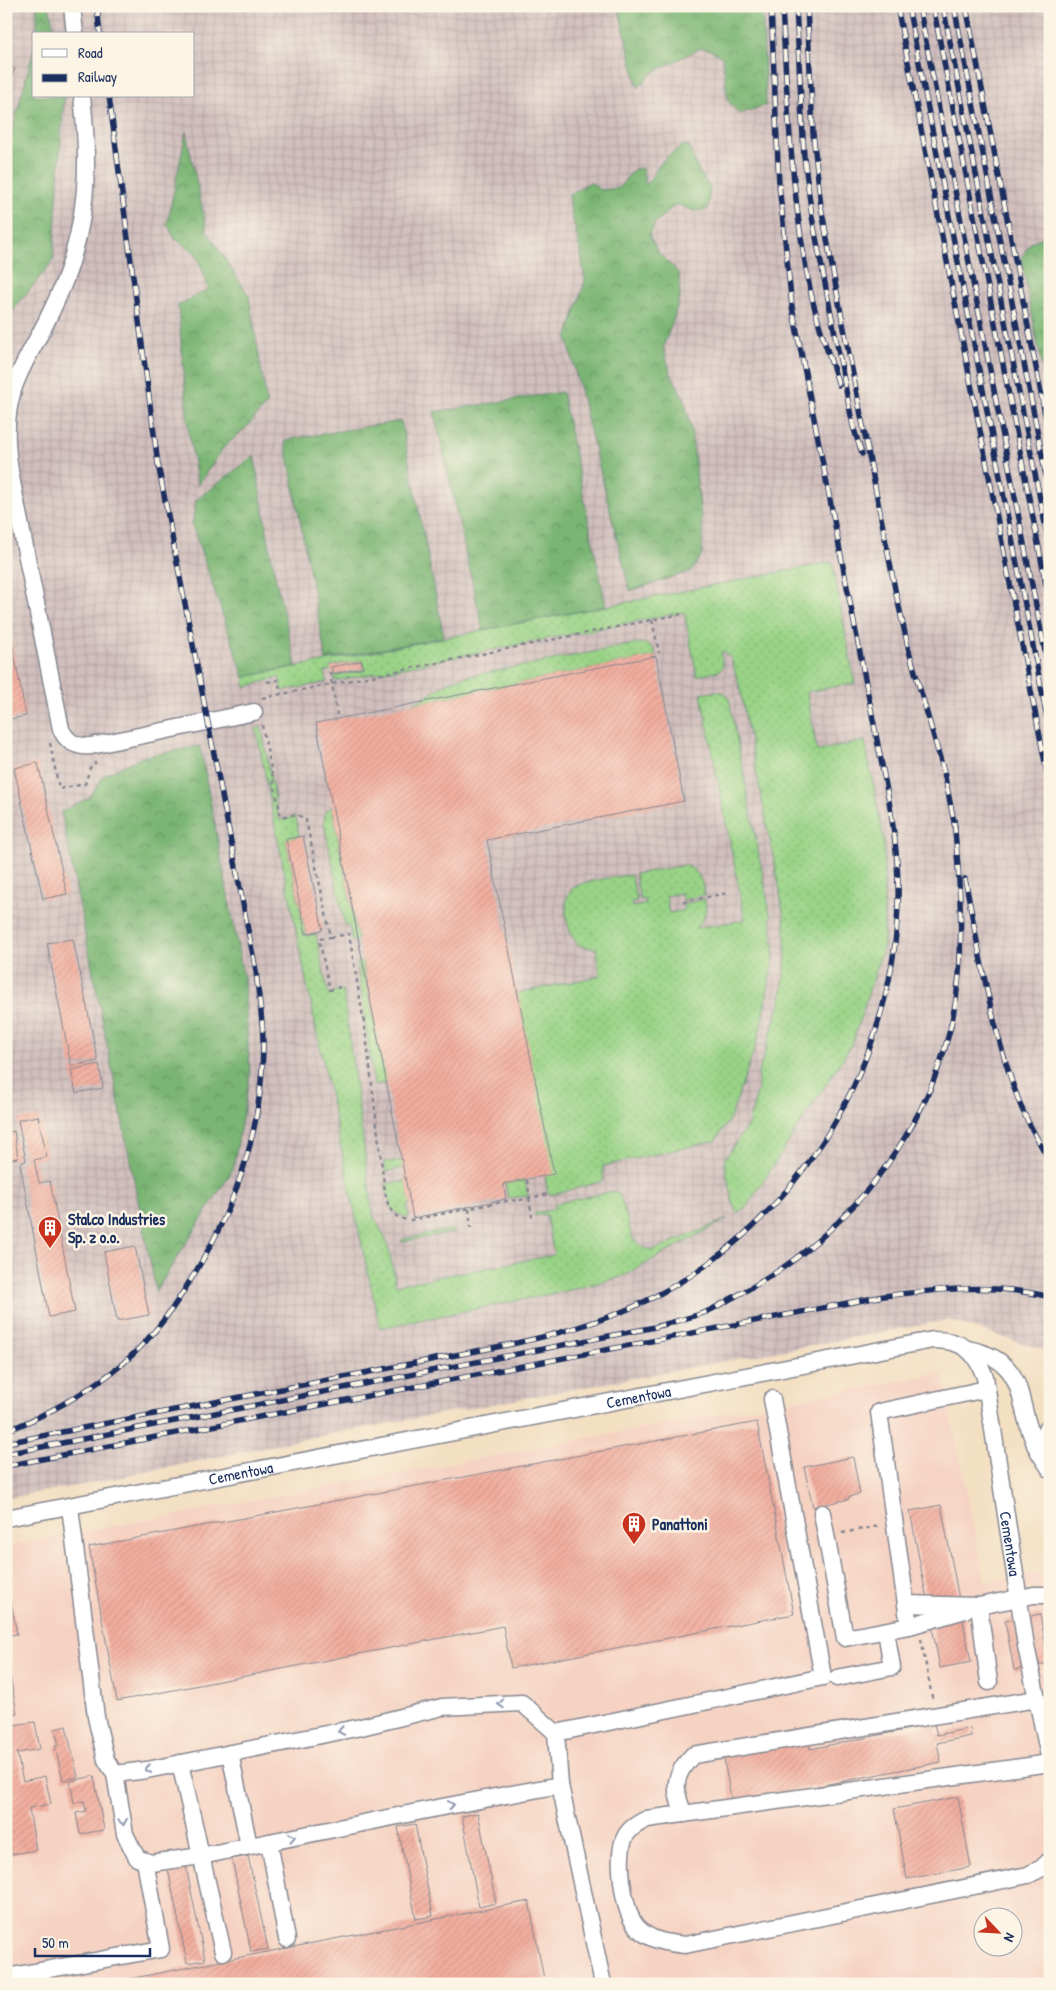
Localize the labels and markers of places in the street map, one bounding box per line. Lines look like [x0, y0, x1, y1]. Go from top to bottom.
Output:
place label: Stalco Industries Sp. z o.o. [68, 1208, 166, 1249]
building icon: Stalco Industries Sp. z o.o. [37, 1215, 63, 1249]
building icon: Panattoni [621, 1511, 647, 1545]
place label: Panattoni [652, 1513, 708, 1535]

